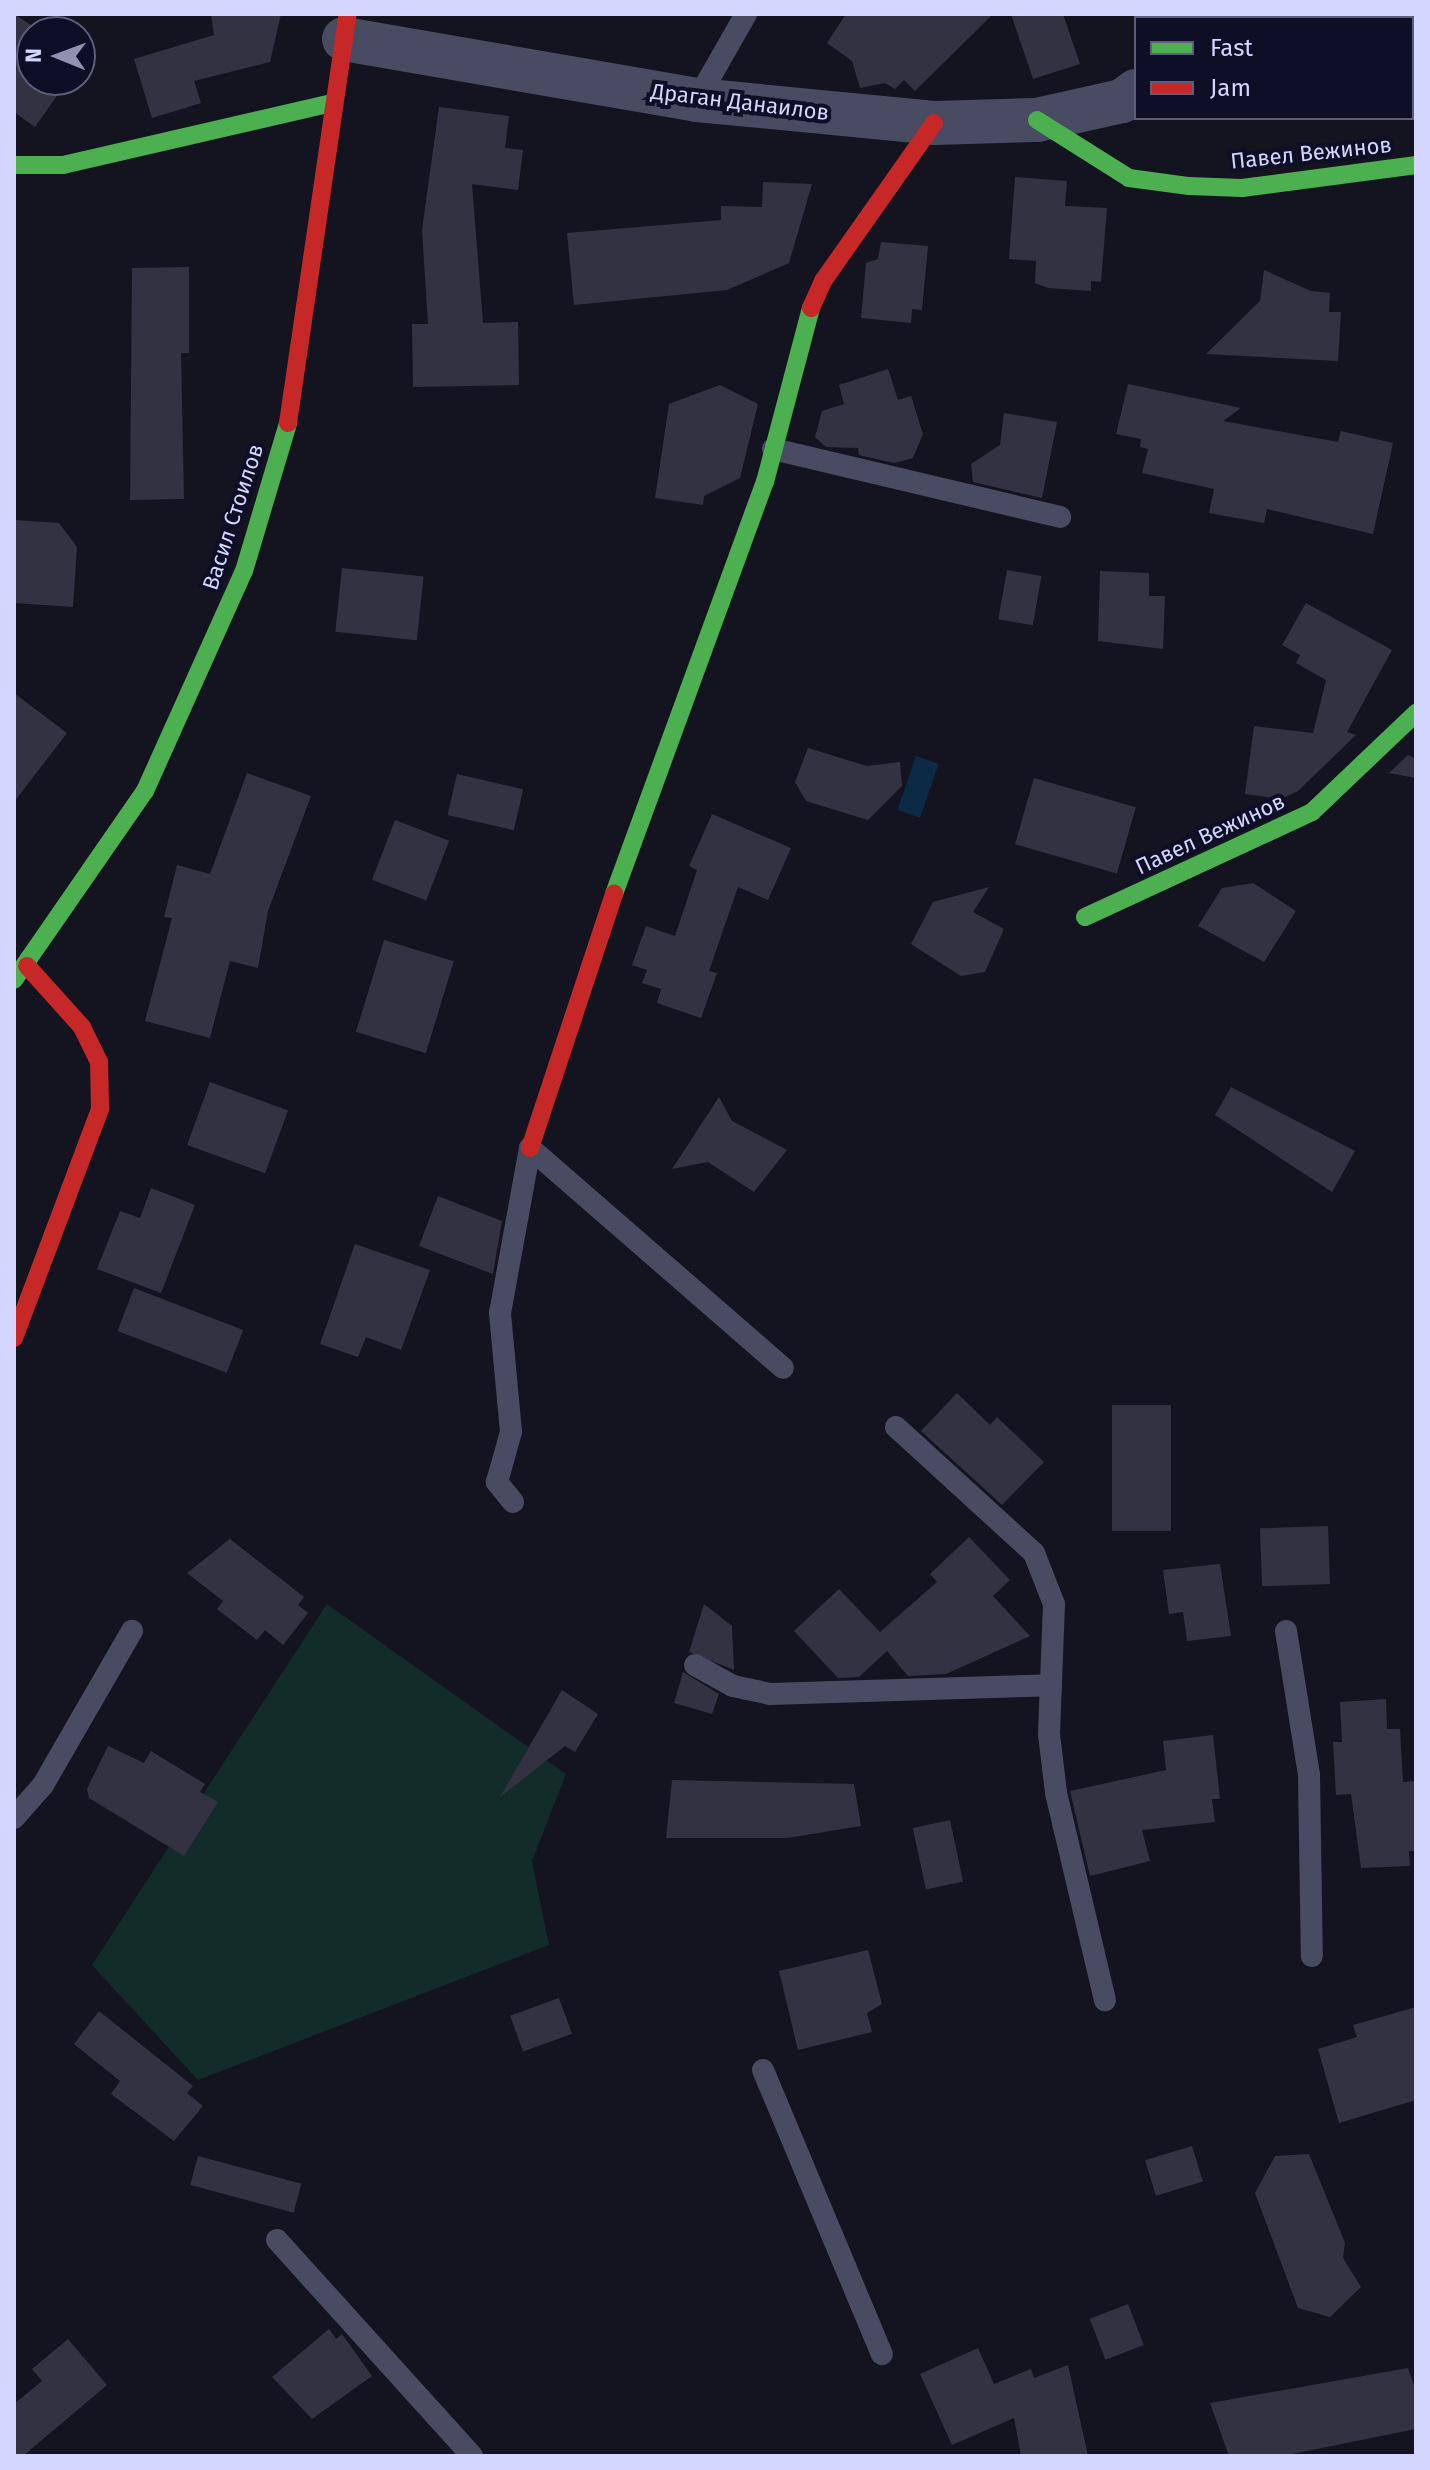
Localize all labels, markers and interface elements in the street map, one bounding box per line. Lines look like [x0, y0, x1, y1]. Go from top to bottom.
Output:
north arrow [16, 16, 96, 96]
legend [1134, 16, 1414, 120]
text: Fast [1210, 34, 1253, 62]
text: N [20, 48, 47, 63]
text: Jam [1210, 74, 1251, 102]
street label: Драган Данаилов [649, 78, 831, 126]
street label: Павел Вежинов [1229, 131, 1393, 175]
street label: Васил Стоилов [197, 441, 269, 593]
street label: Павел Вежинов [1131, 788, 1289, 880]

